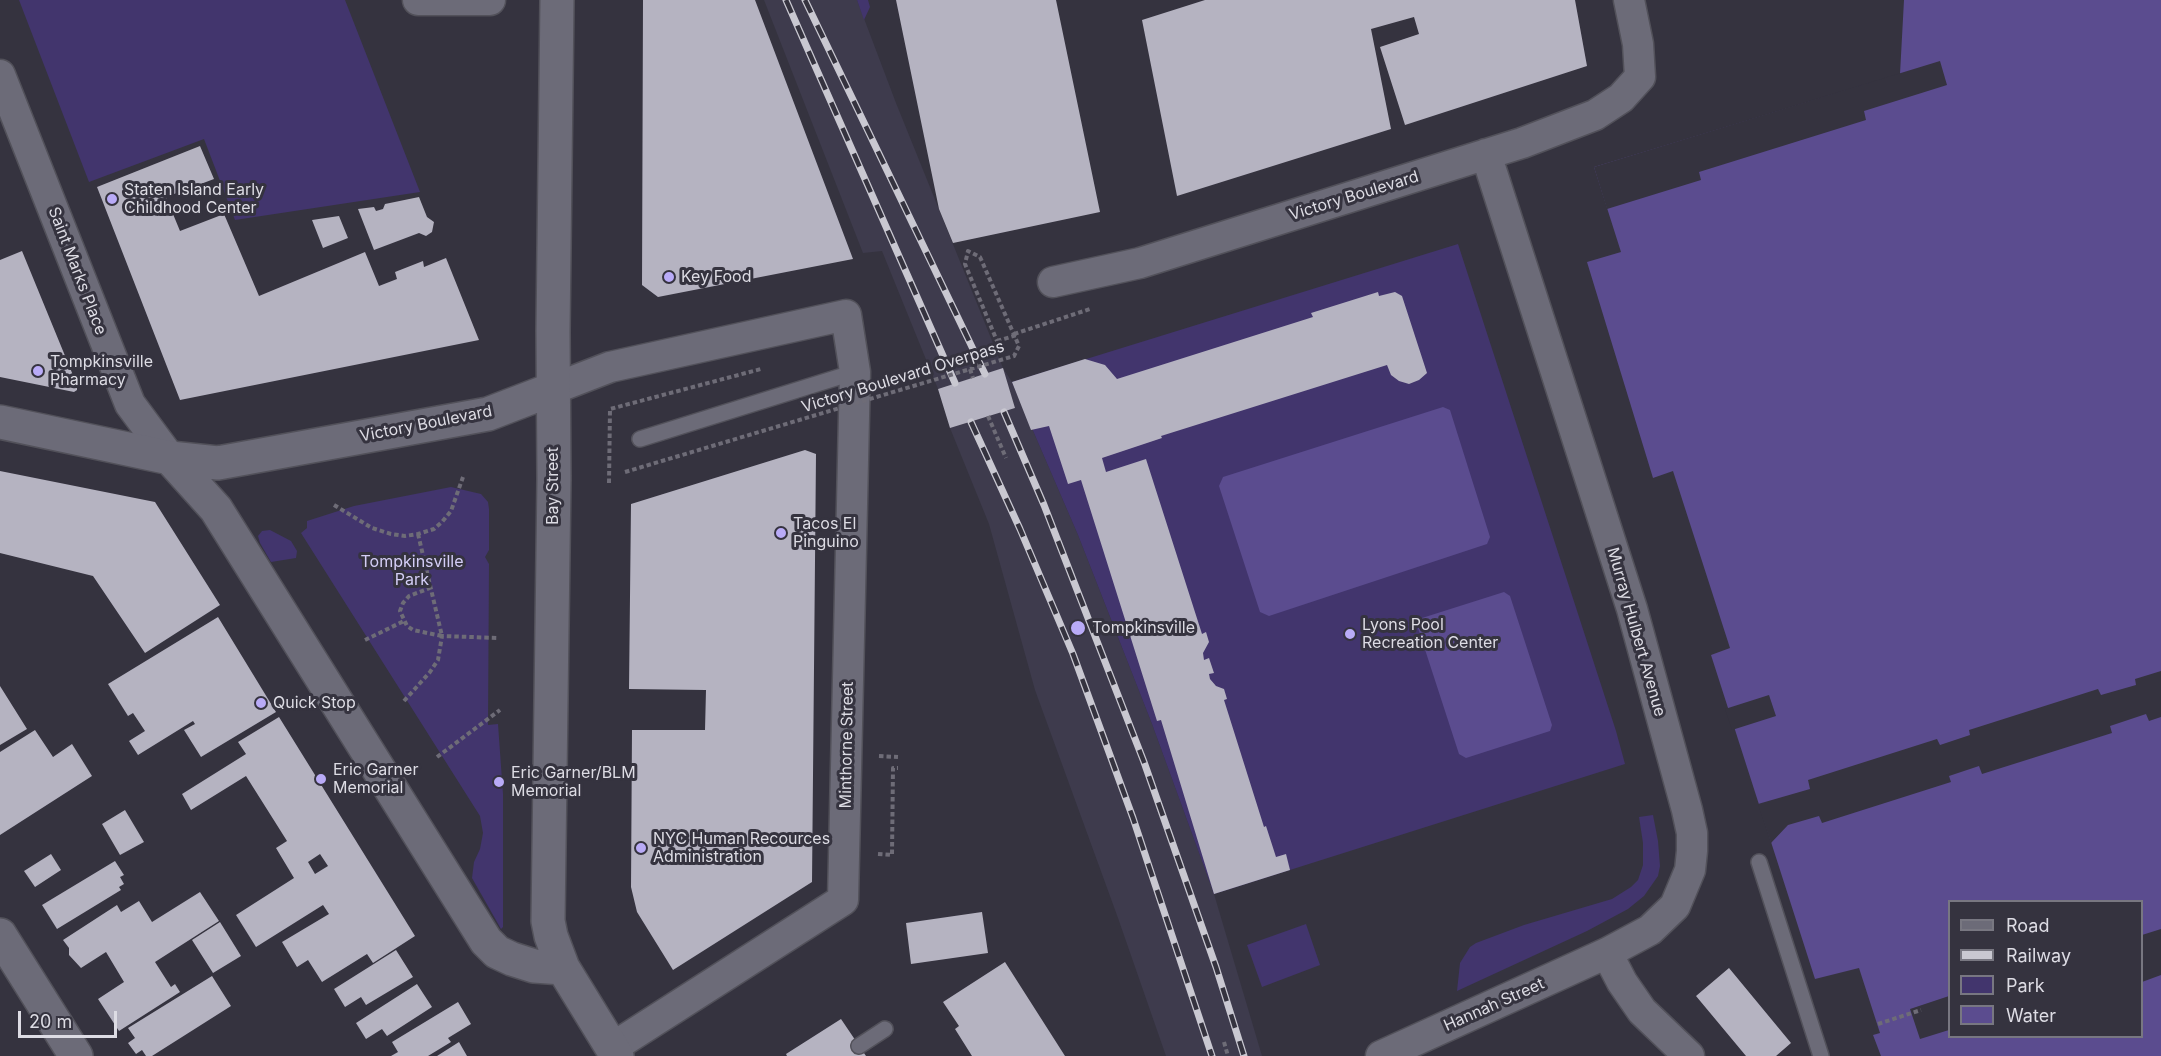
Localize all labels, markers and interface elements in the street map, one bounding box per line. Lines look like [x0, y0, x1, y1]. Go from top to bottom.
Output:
street label: Victory Boulevard [1287, 167, 1421, 225]
place label: Staten Island Early Childhood Center [124, 180, 264, 218]
marker: Staten Island Early Childhood Center [105, 192, 119, 206]
street label: Saint Marks Place [44, 204, 110, 338]
place label: Key Food [681, 267, 751, 287]
marker: Key Food [662, 270, 676, 284]
street label: Victory Boulevard Overpass [799, 337, 1007, 417]
place label: Tompkinsville Pharmacy [50, 352, 153, 390]
marker: Tompkinsville Pharmacy [31, 364, 45, 378]
street label: Victory Boulevard [358, 402, 494, 446]
street label: Bay Street [543, 447, 563, 525]
place label: Tacos El Pinguino [793, 514, 859, 552]
marker: Tacos El Pinguino [774, 526, 788, 540]
street label: Murray Hulbert Avenue [1603, 545, 1669, 719]
park label: Tompkinsville Park [361, 552, 463, 590]
place label: Lyons Pool Recreation Center [1362, 615, 1498, 653]
place label: Tompkinsville [1092, 618, 1195, 638]
marker: Tompkinsville [1069, 619, 1087, 637]
marker: Lyons Pool Recreation Center [1343, 627, 1357, 641]
street label: Minthorne Street [836, 681, 858, 809]
place label: Quick Stop [273, 693, 356, 713]
marker: Quick Stop [254, 696, 268, 710]
place label: Eric Garner Memorial [333, 760, 418, 798]
place label: Eric Garner/BLM Memorial [511, 763, 636, 801]
marker: Eric Garner Memorial [314, 772, 328, 786]
marker: Eric Garner/BLM Memorial [492, 775, 506, 789]
place label: NYC Human Recources Administration [653, 829, 830, 867]
marker: NYC Human Recources Administration [634, 841, 648, 855]
legend [1948, 900, 2143, 1038]
text: Road [2006, 915, 2049, 936]
text: Railway [2006, 945, 2071, 966]
street label: Hannah Street [1441, 974, 1547, 1036]
text: Park [2006, 975, 2045, 996]
scale bar [21, 999, 120, 1037]
text: Water [2006, 1005, 2056, 1026]
text: 20 m [29, 1011, 72, 1032]

